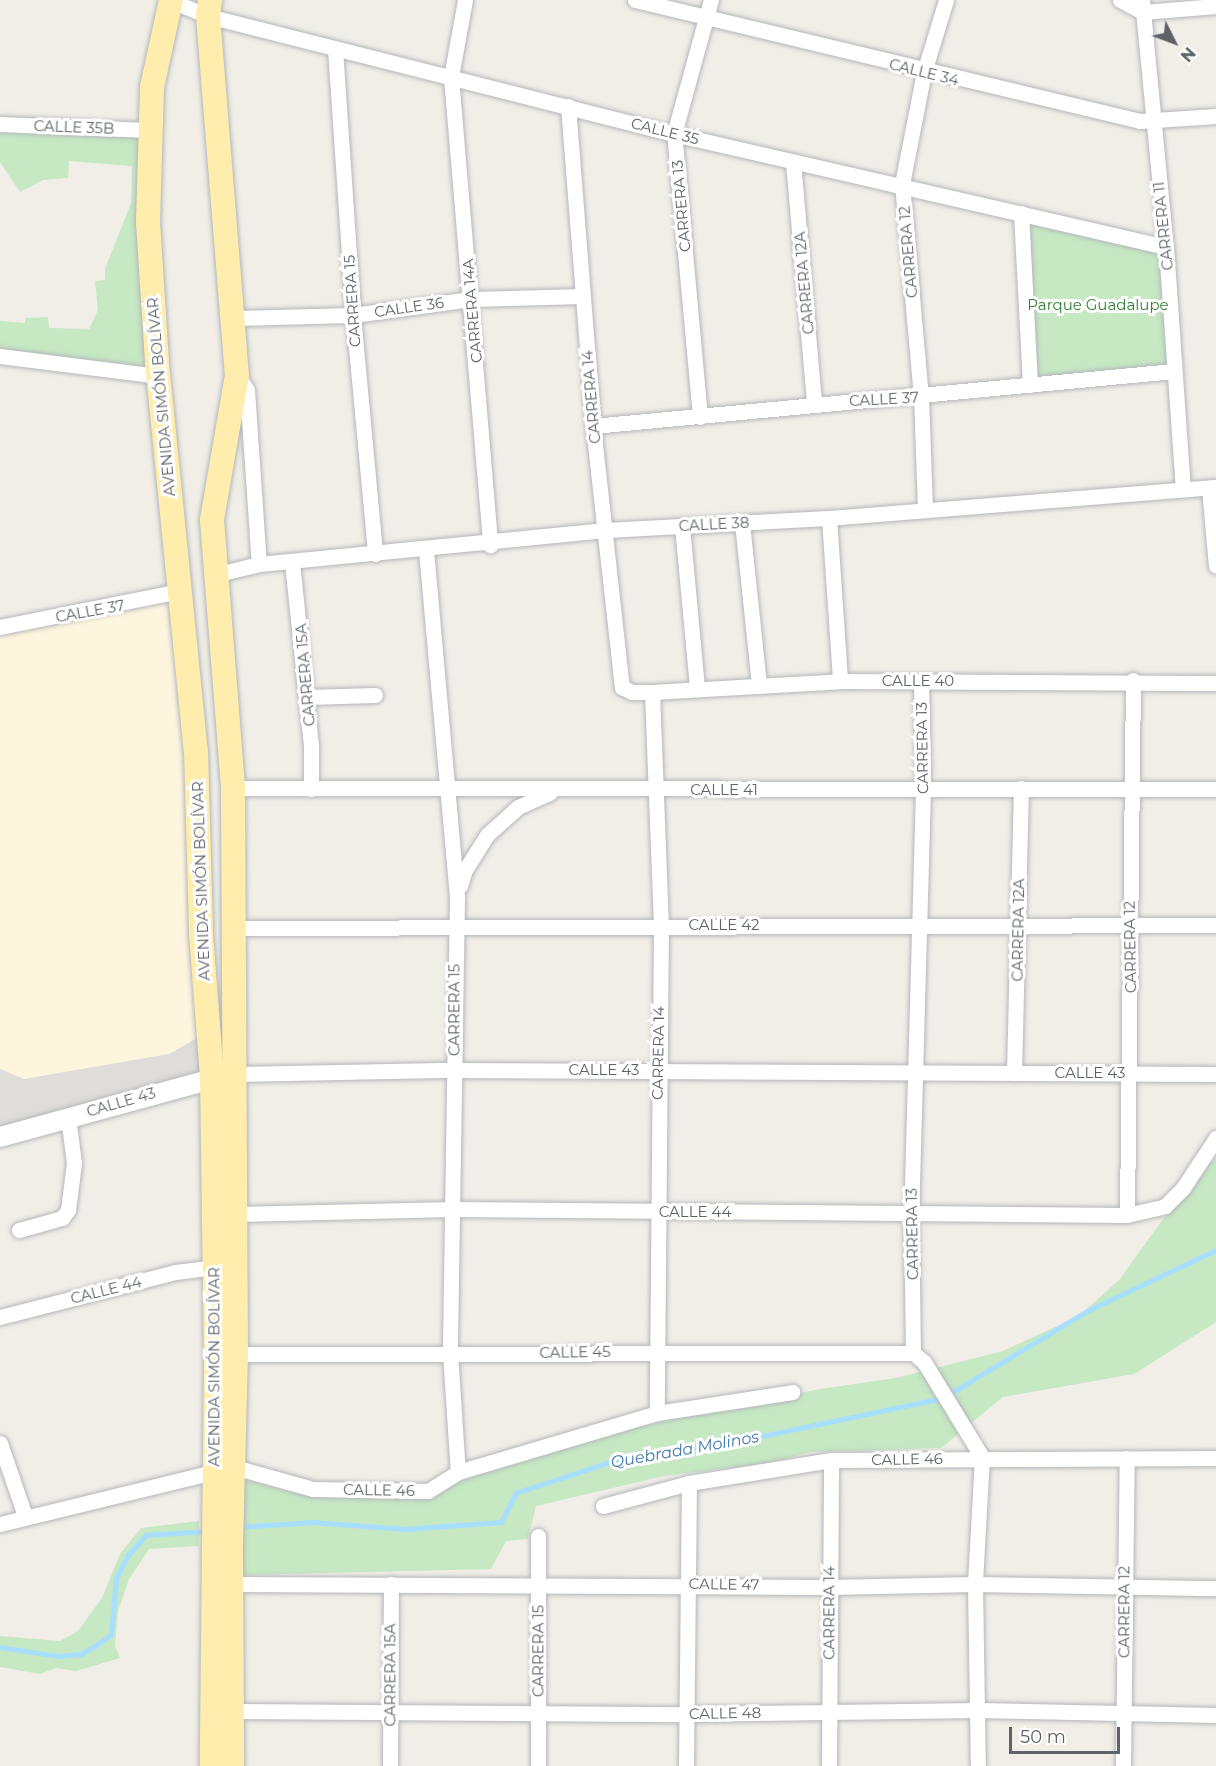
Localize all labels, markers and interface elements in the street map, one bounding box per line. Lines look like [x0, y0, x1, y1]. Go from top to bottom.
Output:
north arrow [1144, 12, 1204, 72]
text: N [1176, 43, 1199, 66]
street label: CALLE 34 [887, 55, 961, 89]
street label: CALLE 35 [629, 114, 701, 148]
street label: CALLE 35B [33, 117, 115, 137]
street label: CARRERA 13 [668, 159, 694, 253]
street label: CARRERA 11 [1149, 181, 1177, 271]
street label: CARRERA 12 [895, 205, 921, 299]
street label: CARRERA 12A [791, 231, 817, 335]
street label: CARRERA 15 [340, 254, 364, 348]
street label: CARRERA 14A [458, 258, 486, 364]
street label: CALLE 36 [373, 293, 445, 321]
park label: Parque Guadalupe [1027, 296, 1169, 314]
street label: AVENIDA SIMÓN BOLÍVAR [143, 297, 179, 497]
street label: CARRERA 14 [578, 350, 604, 444]
street label: CALLE 37 [849, 388, 919, 410]
street label: CALLE 38 [678, 513, 750, 535]
street label: CALLE 37 [54, 596, 126, 626]
street label: CARRERA 15A [292, 623, 318, 727]
street label: CALLE 40 [882, 672, 954, 690]
street label: CARRERA 13 [912, 702, 932, 794]
street label: AVENIDA SIMÓN BOLÍVAR [189, 781, 213, 981]
street label: CALLE 41 [690, 781, 758, 799]
street label: CARRERA 12A [1008, 878, 1028, 982]
street label: CARRERA 12 [1120, 901, 1140, 993]
street label: CALLE 42 [688, 916, 760, 934]
street label: CARRERA 15 [445, 964, 463, 1056]
street label: CARRERA 14 [648, 1006, 668, 1100]
street label: CALLE 43 [569, 1061, 639, 1079]
street label: CALLE 43 [1055, 1064, 1125, 1082]
street label: CALLE 43 [84, 1084, 158, 1120]
street label: CARRERA 13 [902, 1188, 922, 1280]
street label: CALLE 44 [659, 1203, 731, 1221]
street label: AVENIDA SIMÓN BOLÍVAR [205, 1267, 223, 1467]
street label: CALLE 44 [69, 1272, 143, 1308]
street label: CALLE 45 [539, 1342, 611, 1362]
water label: Quebrada Molinos [609, 1428, 761, 1472]
street label: CALLE 46 [871, 1449, 943, 1469]
street label: CALLE 46 [343, 1480, 415, 1500]
street label: CARRERA 14 [820, 1566, 838, 1660]
street label: CARRERA 12 [1115, 1566, 1133, 1658]
street label: CALLE 47 [688, 1574, 760, 1594]
street label: CARRERA 15 [529, 1605, 547, 1697]
street label: CARRERA 15A [381, 1623, 399, 1727]
street label: CALLE 48 [689, 1703, 761, 1723]
scale bar [1012, 1715, 1123, 1753]
text: 50 m [1020, 1726, 1066, 1748]

